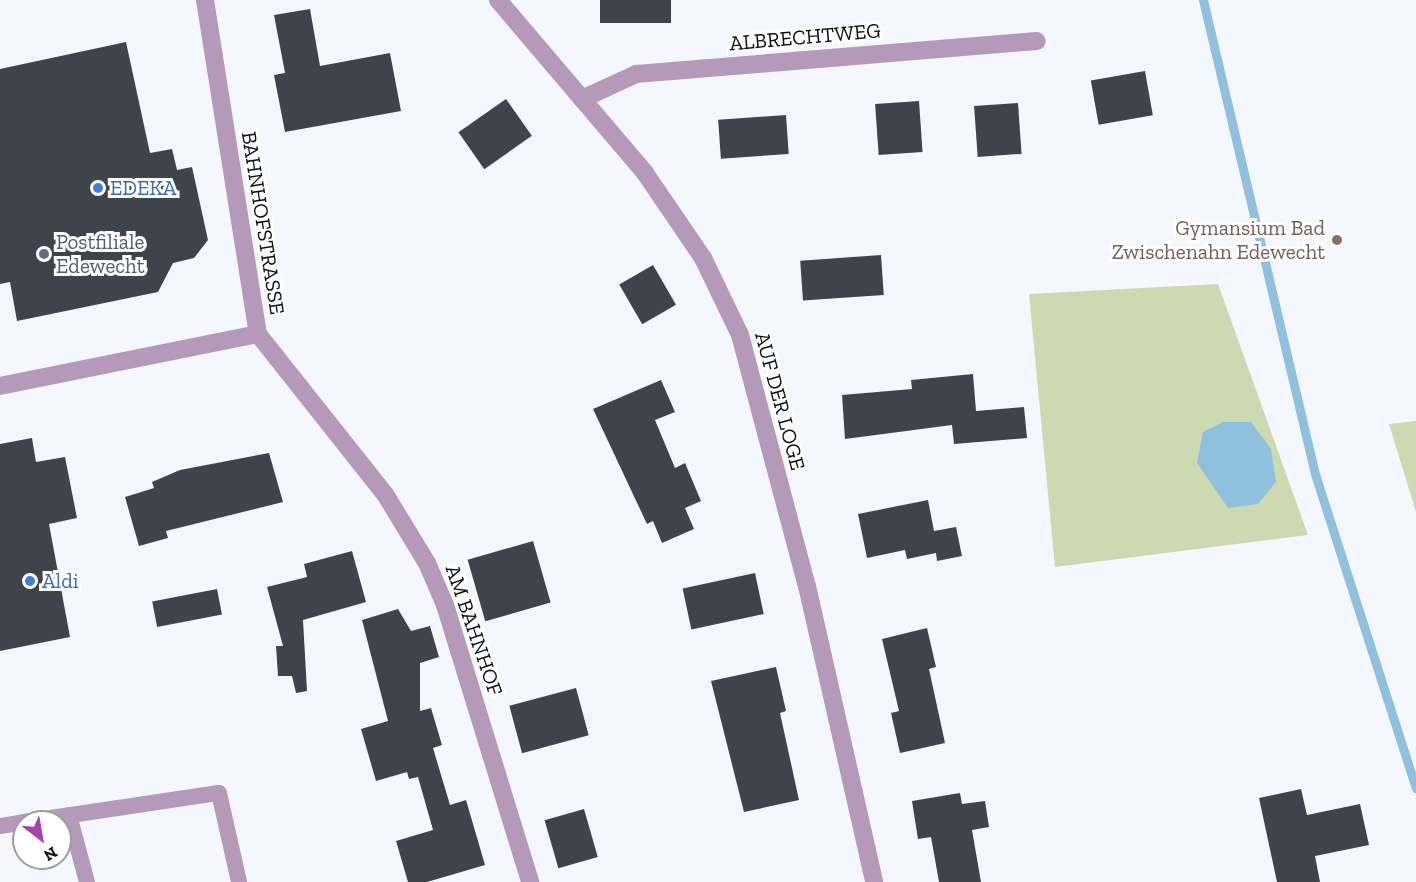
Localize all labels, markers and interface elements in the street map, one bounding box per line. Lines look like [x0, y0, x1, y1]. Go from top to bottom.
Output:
street label: ALBRECHTWEG [728, 18, 882, 56]
street label: BAHNHOFSTRASSE [236, 130, 290, 316]
place label: EDEKA [110, 175, 176, 201]
marker: EDEKA [91, 181, 105, 195]
place label: Gymansium Bad Zwischenahn Edewecht [1112, 215, 1325, 265]
place label: Postfiliale Edewecht [56, 229, 145, 279]
marker: Gymansium Bad Zwischenahn Edewecht [1330, 233, 1344, 247]
marker: Postfiliale Edewecht [37, 247, 51, 261]
street label: AUF DER LOGE [749, 329, 811, 473]
street label: AM BAHNHOF [440, 561, 508, 699]
place label: Aldi [42, 568, 79, 594]
marker: Aldi [23, 574, 37, 588]
north arrow [12, 810, 72, 870]
text: N [40, 843, 61, 865]

